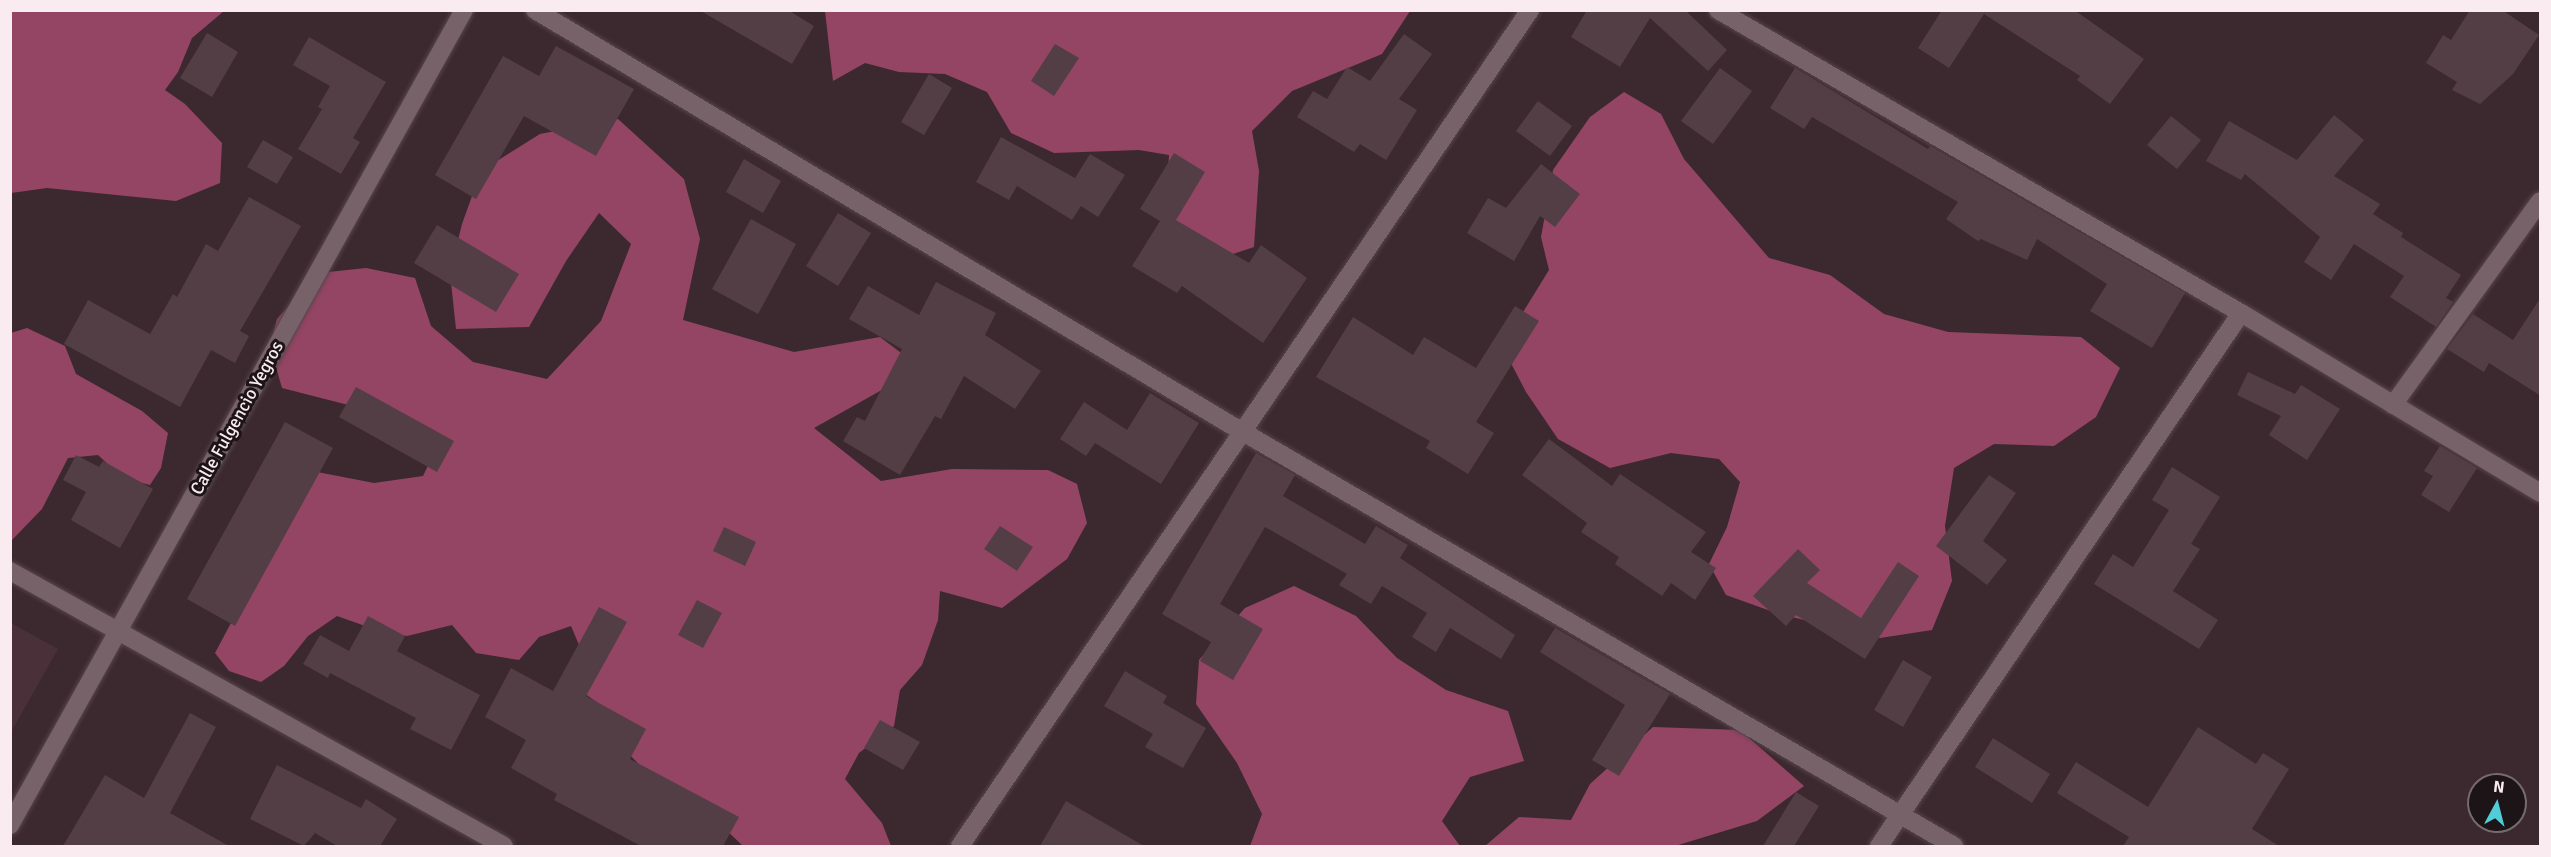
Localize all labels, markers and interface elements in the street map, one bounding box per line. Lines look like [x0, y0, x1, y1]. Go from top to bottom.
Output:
street label: Calle Fulgencio Yegros [186, 337, 288, 499]
north arrow [2467, 773, 2527, 833]
text: N [2492, 777, 2506, 798]

